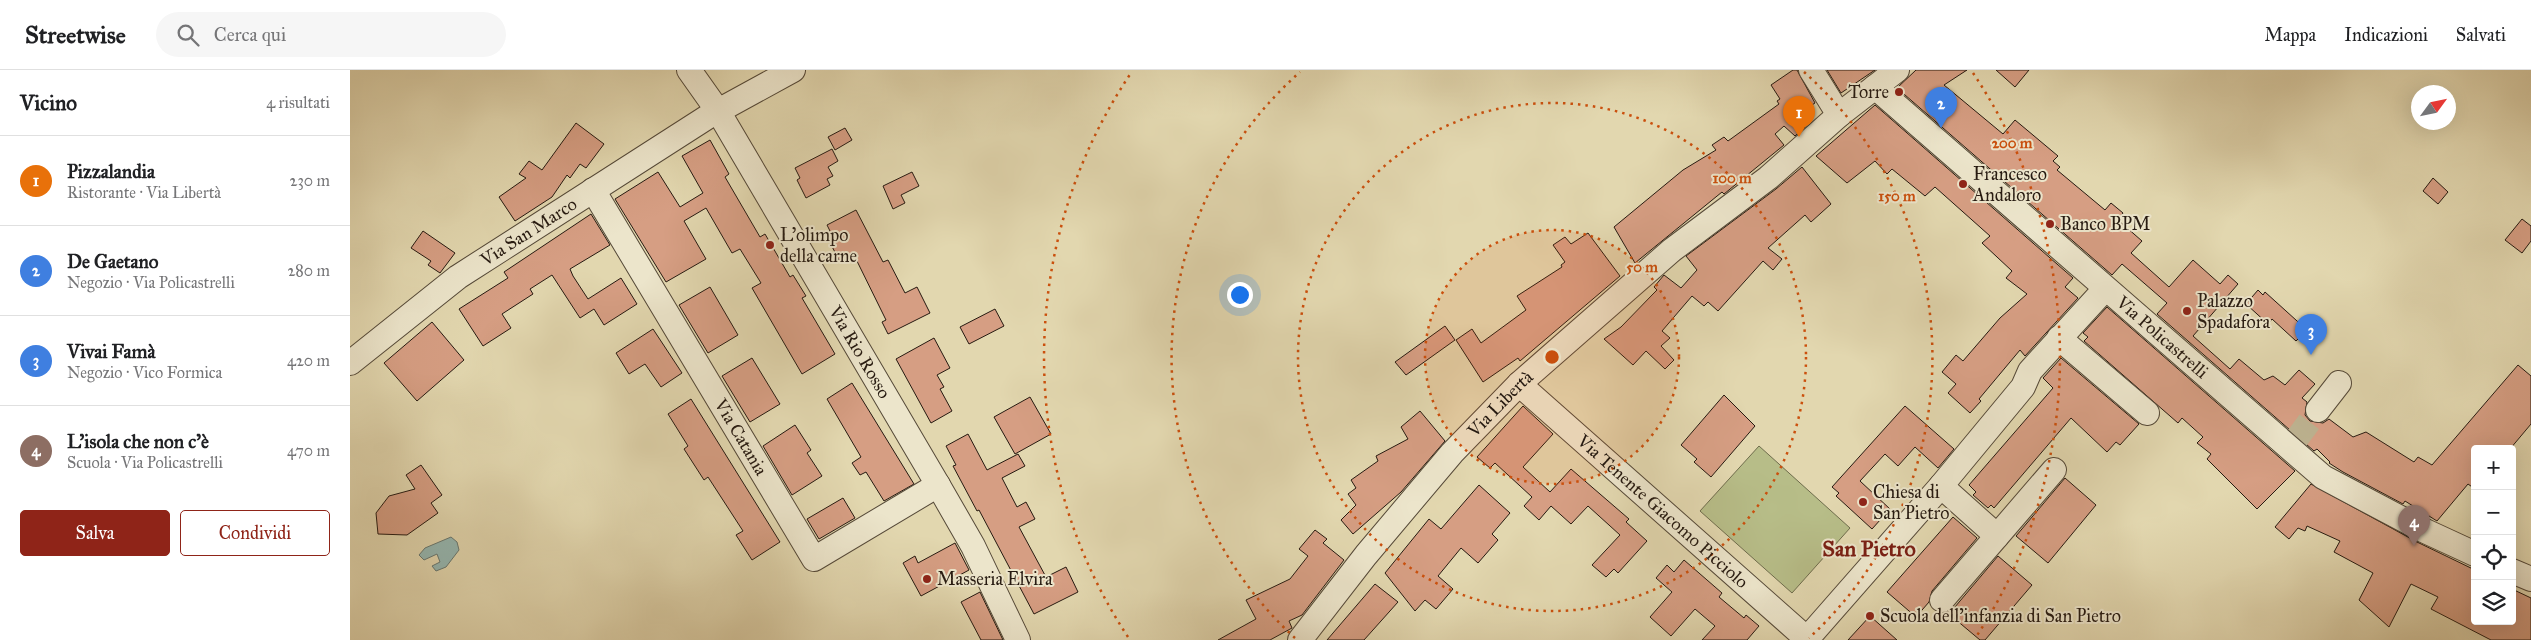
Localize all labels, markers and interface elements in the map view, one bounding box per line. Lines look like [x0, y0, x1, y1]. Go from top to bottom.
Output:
search box [156, 12, 506, 57]
text: Streetwise [25, 20, 126, 50]
icon: search [174, 21, 202, 49]
text: Cerca qui [214, 23, 286, 46]
text: Mappa [2264, 24, 2316, 46]
text: Indicazioni [2344, 24, 2428, 46]
text: Salvati [2456, 24, 2506, 46]
place label: Torre [1848, 81, 1889, 103]
north arrow [2411, 85, 2456, 130]
marker: Torre [1893, 86, 1905, 98]
pin: 2 [1925, 87, 1957, 128]
text: Vicino [20, 90, 77, 116]
text: 4 risultati [266, 93, 330, 112]
pin: 1 [1783, 96, 1815, 137]
text: 200 m [1992, 134, 2033, 152]
text: Pizzalandia [67, 160, 155, 183]
place label: Francesco Andaloro [1972, 163, 2047, 206]
text: 100 m [1712, 169, 1752, 187]
text: 1 [33, 171, 39, 190]
text: 230 m [290, 171, 330, 190]
marker: Francesco Andaloro [1957, 178, 1969, 190]
text: Ristorante · Via Libertà [67, 183, 221, 202]
text: 150 m [1878, 187, 1916, 205]
street label: Via San Marco [475, 193, 581, 271]
place label: Banco BPM [2060, 213, 2150, 235]
marker: Banco BPM [2044, 218, 2056, 230]
place label: L'olimpo della carne [780, 224, 857, 267]
marker: L'olimpo della carne [764, 239, 776, 251]
text: De Gaetano [67, 250, 159, 273]
text: 50 m [1626, 258, 1658, 276]
text: 2 [32, 261, 40, 280]
text: 280 m [287, 261, 330, 280]
text: Negozio · Via Policastrelli [67, 273, 235, 292]
your location [1227, 282, 1253, 308]
place label: Palazzo Spadafora [2197, 290, 2270, 333]
street label: Via Policastrelli [2111, 291, 2213, 383]
street label: Via Rio Rosso [824, 301, 896, 402]
marker: Palazzo Spadafora [2181, 305, 2193, 317]
pin: 3 [2295, 314, 2327, 355]
text: Vivai Famà [67, 340, 156, 363]
centre of rings [1543, 348, 1561, 366]
text: 3 [33, 351, 39, 370]
text: 420 m [287, 351, 330, 370]
text: Negozio · Vico Formica [67, 363, 222, 382]
street label: Via Libertà [1462, 366, 1538, 442]
street label: Via Catania [709, 394, 772, 480]
street label: Via Tenente Giacomo Picciolo [1572, 429, 1753, 593]
text: L'isola che non c'è [67, 430, 209, 453]
text: 4 [32, 441, 40, 460]
text: 470 m [287, 441, 330, 460]
map controls [2471, 445, 2516, 625]
button: + [2471, 445, 2516, 490]
text: Scuola · Via Policastrelli [67, 453, 223, 472]
place label: Chiesa di San Pietro [1873, 481, 1949, 524]
button: − [2471, 490, 2516, 535]
marker: Chiesa di San Pietro [1857, 496, 1869, 508]
pin: 4 [2398, 505, 2430, 546]
button: Salva [20, 510, 170, 556]
button: Condividi [180, 510, 330, 556]
district label: San Pietro [1822, 535, 1916, 562]
button: locate [2471, 535, 2516, 580]
place label: Masseria Elvira [937, 568, 1053, 590]
marker: Masseria Elvira [921, 573, 933, 585]
button: layers [2471, 580, 2516, 625]
place label: Scuola dell'infanzia di San Pietro [1880, 605, 2121, 627]
marker: Scuola dell'infanzia di San Pietro [1864, 610, 1876, 622]

